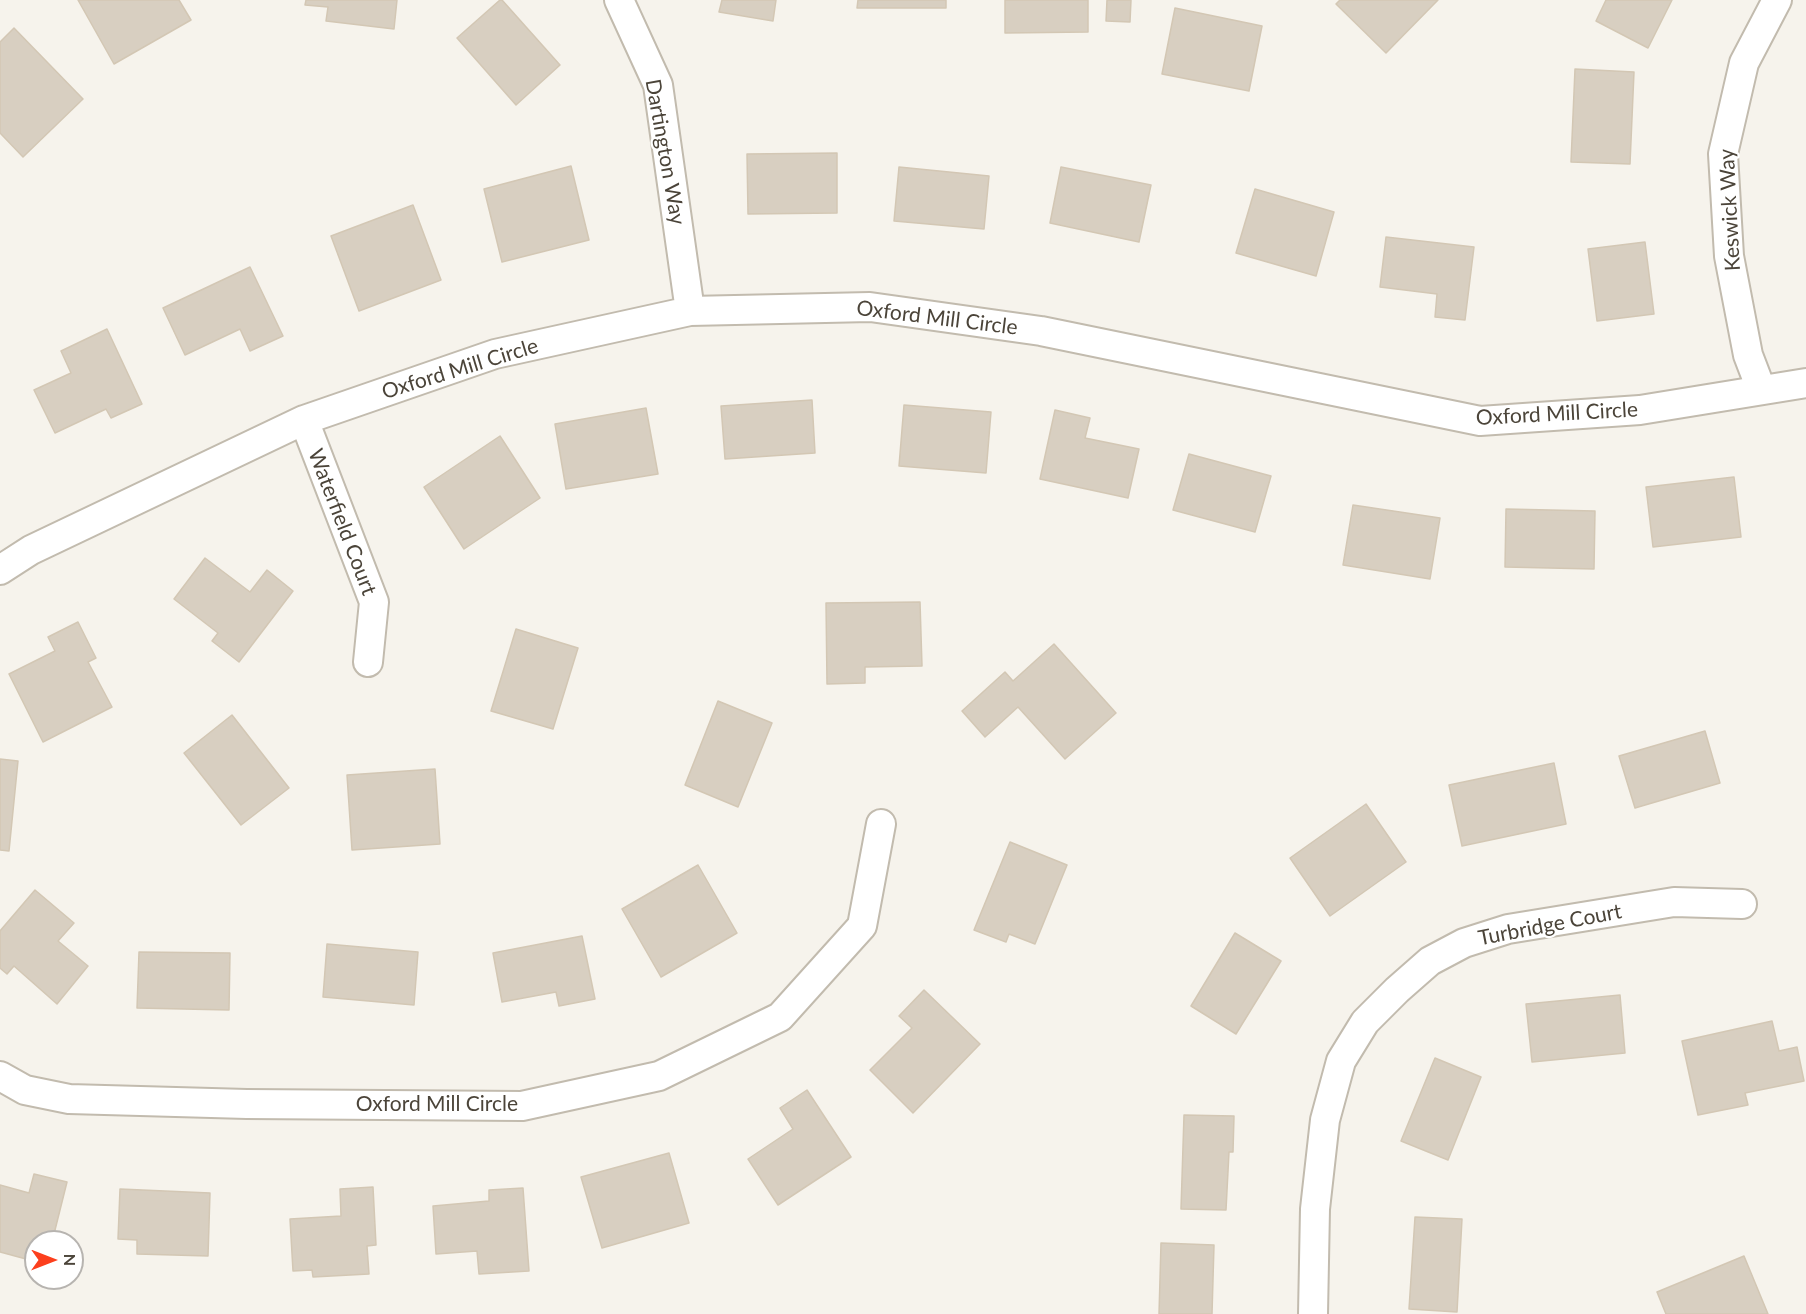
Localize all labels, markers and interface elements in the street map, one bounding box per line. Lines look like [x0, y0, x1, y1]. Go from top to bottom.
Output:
street label: Dartington Way [640, 77, 690, 227]
street label: Keswick Way [1714, 148, 1746, 272]
street label: Oxford Mill Circle [855, 296, 1019, 340]
street label: Oxford Mill Circle [379, 333, 541, 405]
street label: Oxford Mill Circle [1475, 397, 1639, 431]
street label: Waterfield Court [302, 445, 382, 599]
street label: Turbridge Court [1476, 899, 1624, 951]
street label: Oxford Mill Circle [356, 1091, 518, 1117]
north arrow [24, 1230, 84, 1290]
text: N [61, 1254, 80, 1266]

